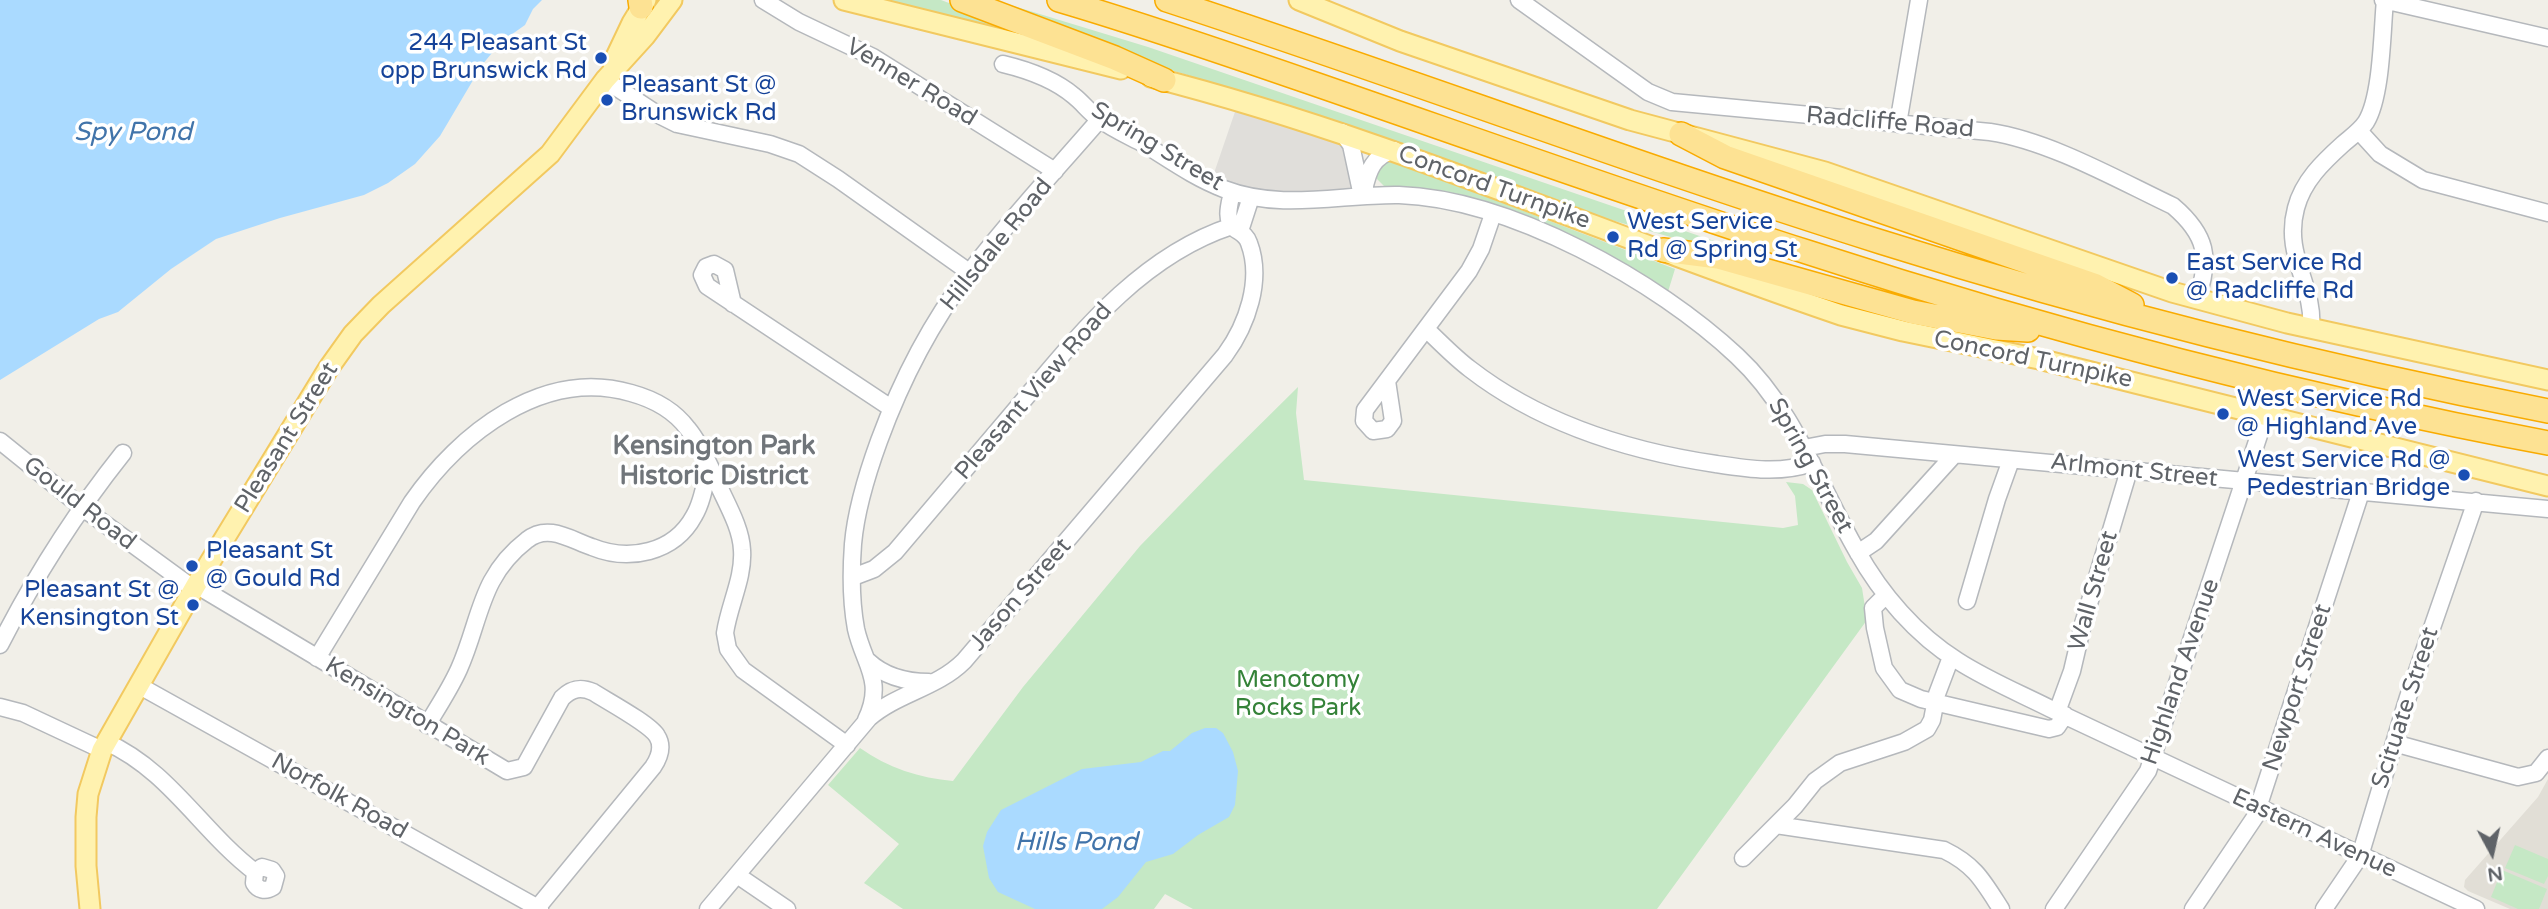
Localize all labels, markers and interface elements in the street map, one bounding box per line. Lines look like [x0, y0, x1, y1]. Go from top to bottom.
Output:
place label: 244 Pleasant St opp Brunswick Rd [380, 30, 587, 86]
street label: Venner Road [840, 33, 982, 133]
marker: 244 Pleasant St opp Brunswick Rd [593, 50, 609, 66]
place label: Pleasant St @ Brunswick Rd [621, 72, 777, 128]
marker: Pleasant St @ Brunswick Rd [599, 92, 615, 108]
street label: Spring Street [1086, 96, 1228, 198]
street label: Radcliffe Road [1805, 101, 1975, 145]
water label: Spy Pond [74, 117, 192, 149]
street label: Concord Turnpike [1394, 140, 1594, 236]
street label: Hillsdale Road [935, 173, 1059, 317]
place label: West Service Rd @ Spring St [1627, 209, 1798, 265]
marker: West Service Rd @ Spring St [1605, 229, 1621, 245]
place label: East Service Rd @ Radcliffe Rd [2186, 250, 2362, 306]
marker: East Service Rd @ Radcliffe Rd [2164, 270, 2180, 286]
street label: Pleasant View Road [949, 298, 1119, 486]
street label: Concord Turnpike [1931, 325, 2135, 395]
street label: Pleasant Street [229, 357, 345, 519]
place label: West Service Rd @ Highland Ave [2237, 386, 2422, 442]
street label: Spring Street [1761, 394, 1859, 538]
marker: West Service Rd @ Highland Ave [2215, 406, 2231, 422]
district label: Kensington Park Historic District [613, 431, 815, 492]
place label: West Service Rd @ Pedestrian Bridge [2238, 447, 2450, 503]
street label: Arlmont Street [2049, 448, 2219, 494]
street label: Gould Road [17, 451, 141, 557]
marker: West Service Rd @ Pedestrian Bridge [2456, 467, 2472, 483]
street label: Wall Street [2063, 528, 2125, 654]
street label: Jason Street [964, 533, 1078, 657]
place label: Pleasant St @ Gould Rd [206, 538, 341, 594]
marker: Pleasant St @ Gould Rd [184, 558, 200, 574]
street label: Highland Avenue [2136, 575, 2226, 769]
place label: Pleasant St @ Kensington St [20, 577, 179, 633]
marker: Pleasant St @ Kensington St [185, 597, 201, 613]
street label: Newport Street [2257, 601, 2339, 775]
street label: Scituate Street [2366, 624, 2446, 792]
street label: Kensington Park [319, 651, 495, 773]
park label: Menotomy Rocks Park [1235, 667, 1361, 723]
street label: Norfolk Road [266, 748, 412, 846]
street label: Eastern Avenue [2227, 783, 2401, 885]
north arrow [2457, 818, 2527, 888]
water label: Hills Pond [1014, 827, 1138, 859]
text: N [2486, 862, 2504, 886]

